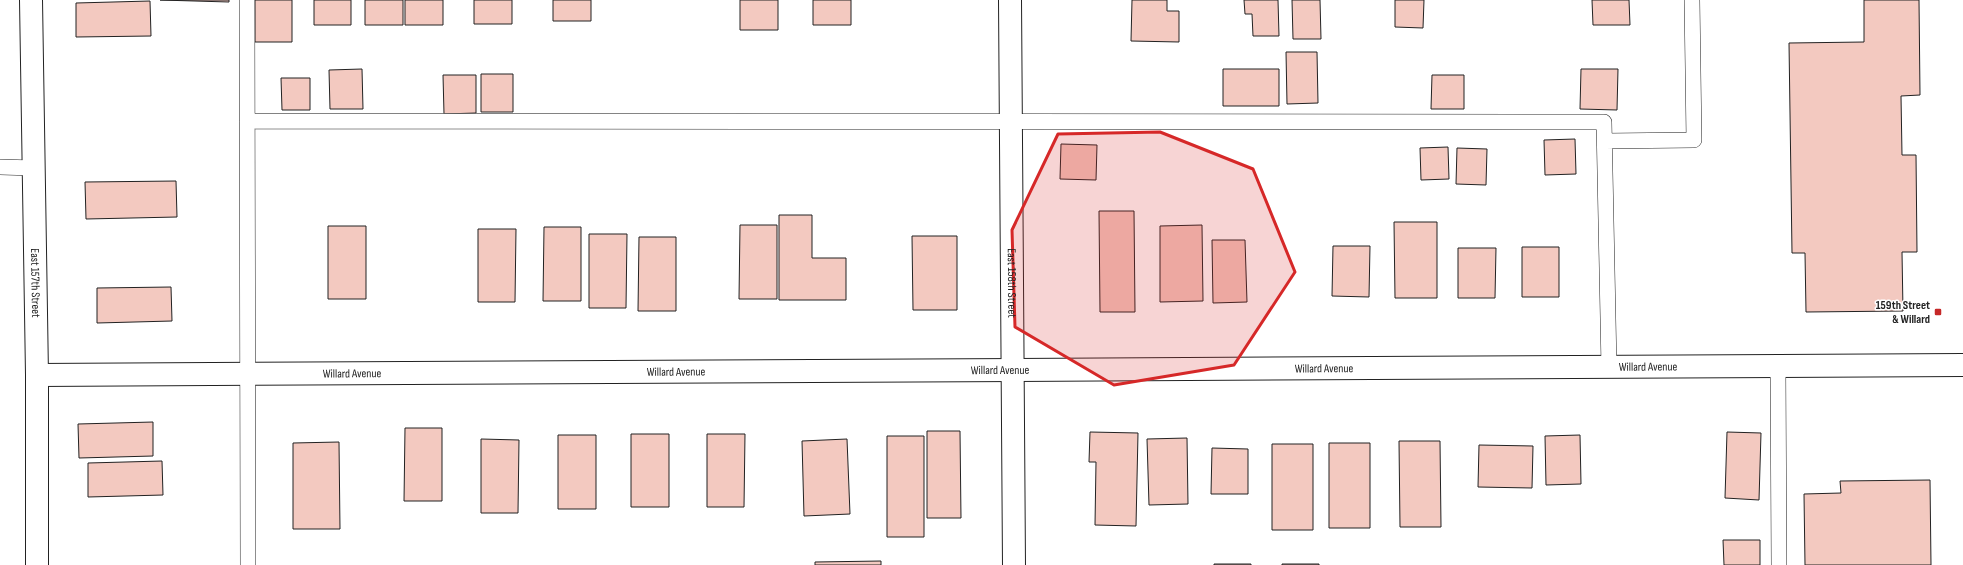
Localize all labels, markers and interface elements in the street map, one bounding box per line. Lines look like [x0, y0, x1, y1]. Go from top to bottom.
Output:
street label: East 157th Street [27, 248, 43, 318]
street label: East 158th Street [1004, 248, 1019, 318]
place label: 159th Street & Willard [1876, 298, 1930, 327]
marker: 159th Street & Willard [1933, 307, 1943, 317]
street label: Willard Avenue [1619, 359, 1678, 375]
street label: Willard Avenue [1295, 361, 1354, 376]
street label: Willard Avenue [971, 363, 1030, 378]
street label: Willard Avenue [647, 365, 706, 380]
street label: Willard Avenue [323, 366, 382, 382]

